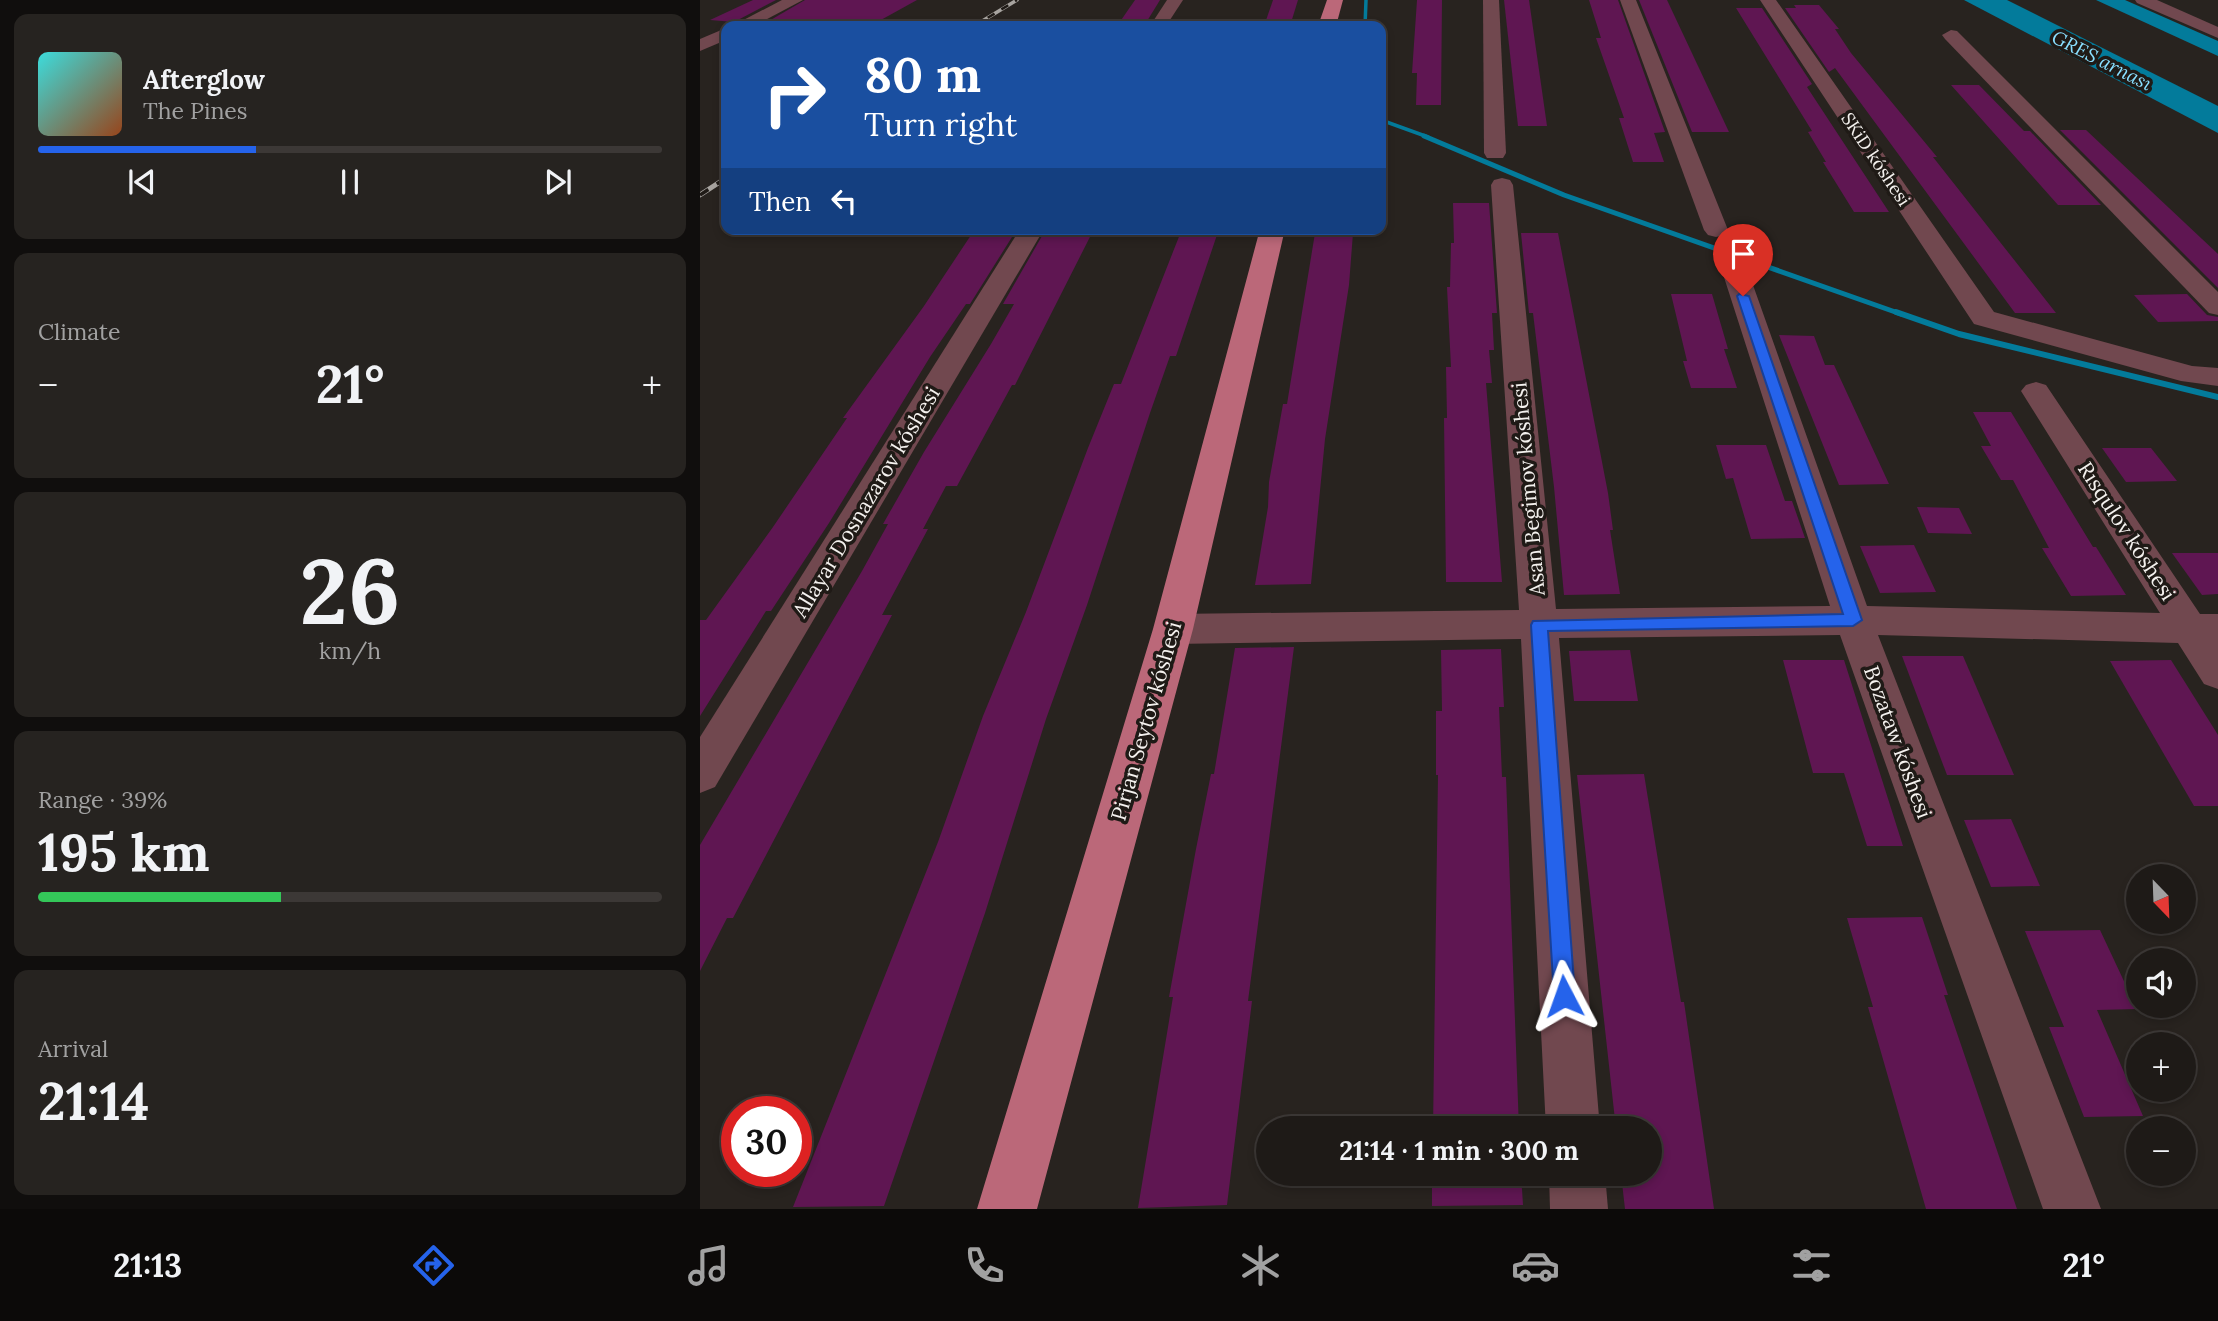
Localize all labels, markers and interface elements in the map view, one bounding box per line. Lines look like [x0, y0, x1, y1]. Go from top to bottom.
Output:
water label: GRES arnası [2048, 25, 2156, 95]
text: 80 m [864, 43, 981, 105]
icon: right [749, 49, 840, 140]
text: Afterglow [143, 63, 265, 96]
text: The Pines [143, 96, 248, 125]
text: Turn right [864, 104, 1017, 145]
street label: SKiD kóshesi [1836, 108, 1916, 210]
icon: previous [123, 163, 161, 201]
icon: pause [331, 163, 369, 201]
icon: next [539, 163, 577, 201]
icon: left [825, 182, 863, 220]
text: Then [749, 185, 811, 218]
pin [1713, 224, 1773, 296]
icon: arrive [1724, 235, 1762, 273]
text: Climate [38, 317, 120, 346]
text: 21° [316, 351, 384, 417]
text: − [38, 361, 58, 409]
text: + [642, 361, 662, 409]
street label: Asan Begimov kóshesi [1505, 381, 1551, 598]
street label: Allayar Dosnazarov kóshesi [786, 382, 946, 623]
street label: Rısqulov kóshesi [2072, 456, 2182, 606]
text: 26 [300, 532, 400, 649]
street label: Pirjan Seytov kóshesi [1105, 618, 1187, 824]
text: km/h [319, 636, 381, 665]
street label: Bozataw kóshesi [1858, 662, 1938, 822]
text: Range · 39% [38, 785, 167, 814]
text: 195 km [38, 819, 210, 885]
north arrow [2126, 864, 2196, 934]
map controls [2126, 864, 2196, 1186]
button: sound [2126, 948, 2196, 1018]
position arrow [1527, 959, 1601, 1033]
button: + [2126, 1032, 2196, 1102]
text: Arrival [38, 1034, 108, 1063]
text: 21:14 [38, 1068, 149, 1134]
speed limit sign: 30 [721, 1096, 812, 1187]
button: − [2126, 1116, 2196, 1186]
text: 21:14 · 1 min · 300 m [1339, 1134, 1579, 1167]
icon: directions [409, 1241, 458, 1290]
icon: music [684, 1241, 733, 1290]
icon: phone [960, 1241, 1009, 1290]
icon: climate [1236, 1241, 1285, 1290]
icon: car [1511, 1241, 1560, 1290]
icon: filters [1787, 1241, 1836, 1290]
text: 21:13 [113, 1245, 182, 1286]
text: 21° [2062, 1245, 2105, 1286]

